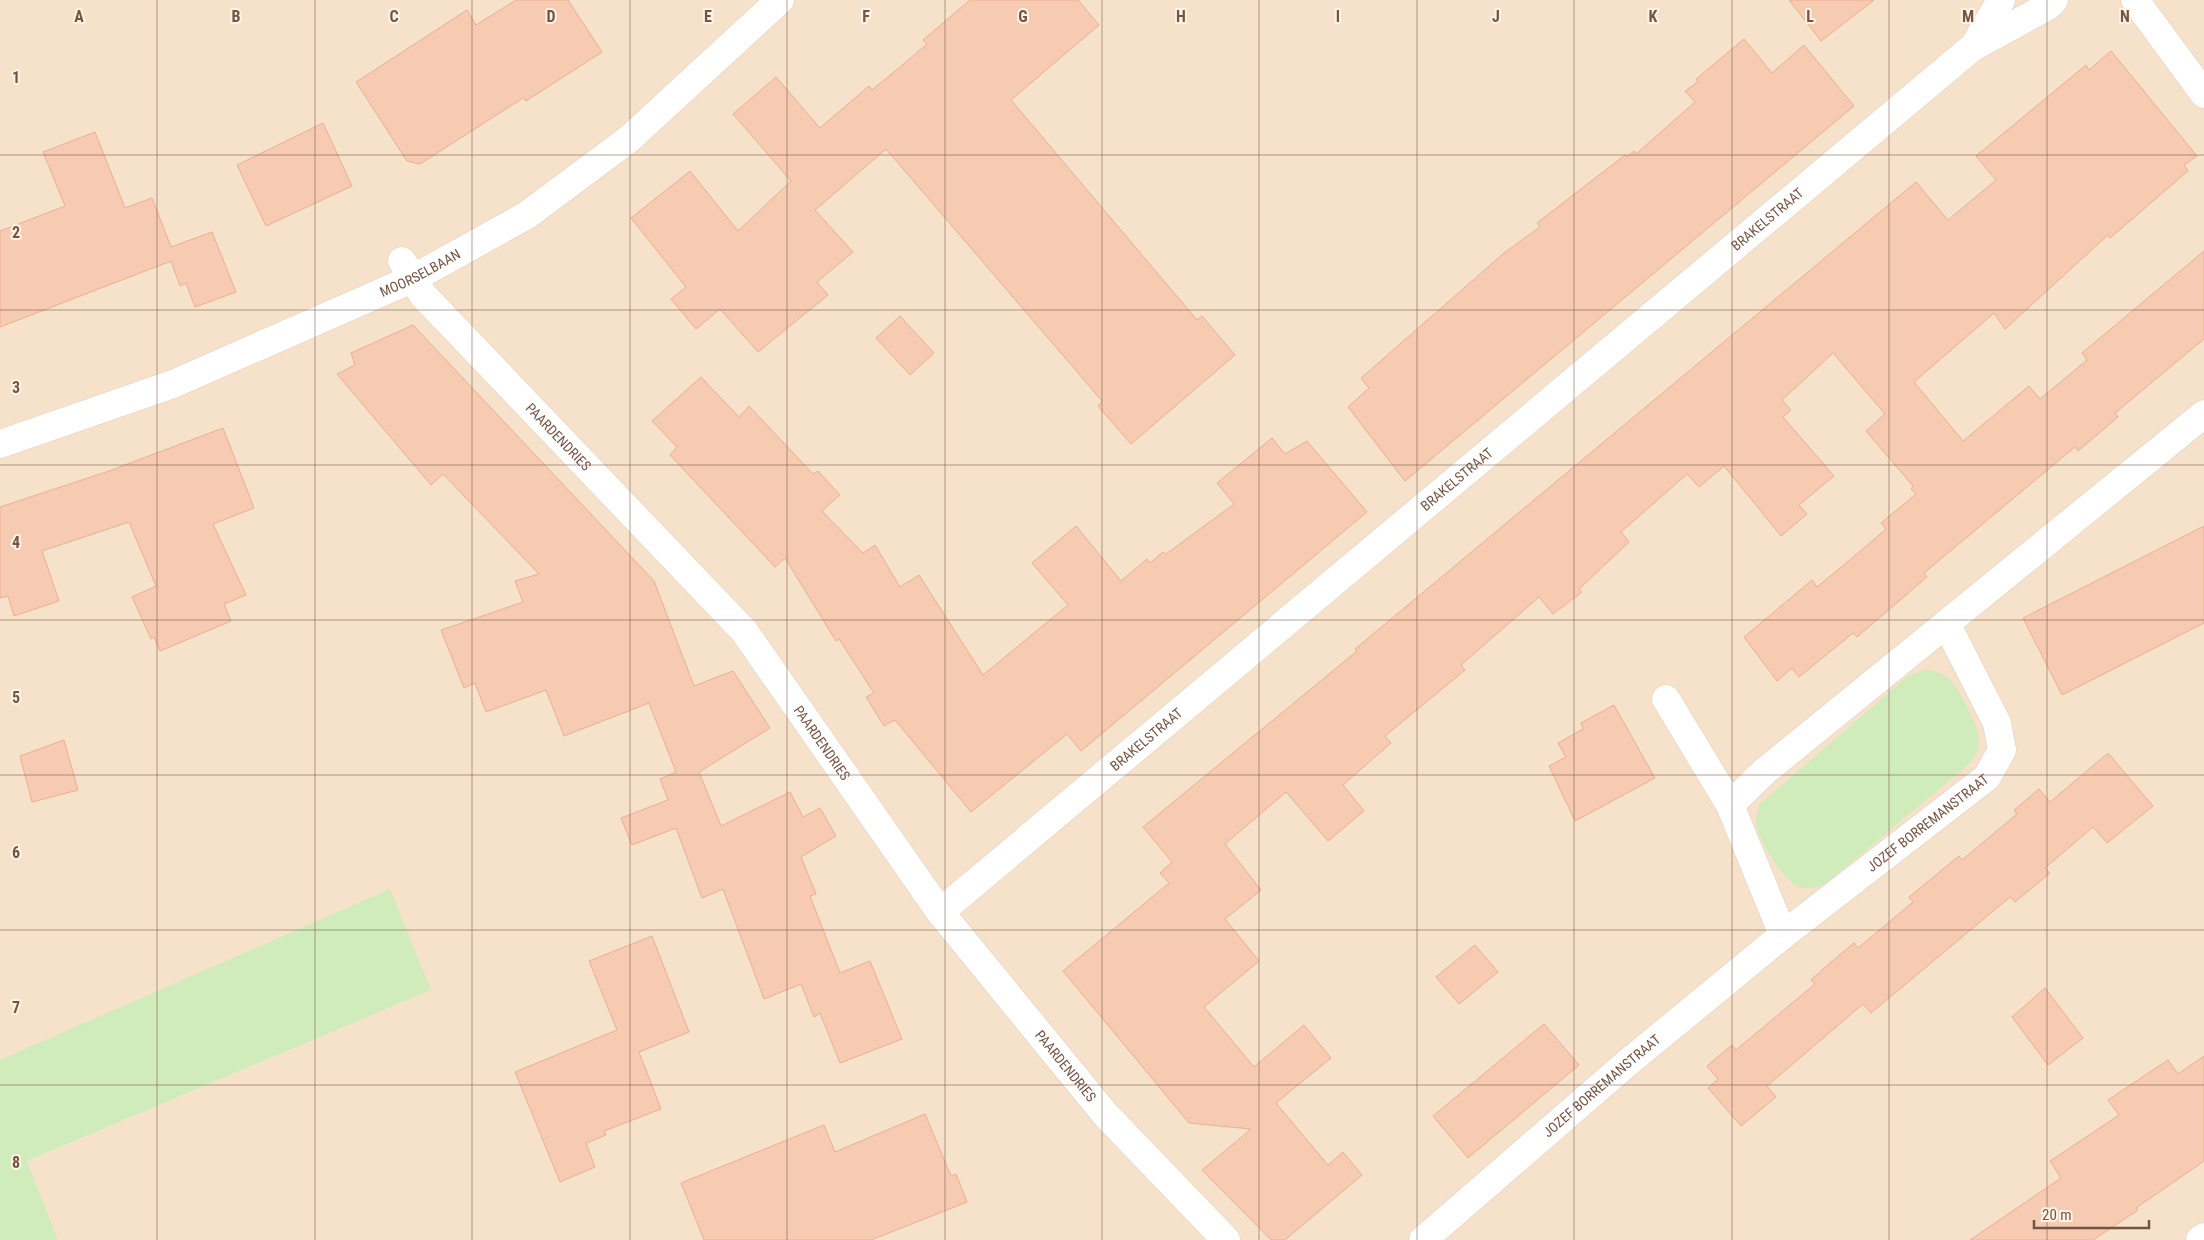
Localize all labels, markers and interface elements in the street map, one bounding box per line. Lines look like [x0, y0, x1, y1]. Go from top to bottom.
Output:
text: A [74, 7, 84, 26]
text: B [232, 7, 241, 26]
text: C [389, 7, 399, 26]
text: D [546, 7, 556, 26]
text: E [704, 7, 712, 26]
text: F [862, 7, 870, 26]
text: G [1018, 7, 1028, 26]
text: H [1176, 7, 1186, 26]
text: I [1336, 7, 1340, 26]
text: J [1492, 7, 1500, 26]
text: K [1649, 7, 1658, 26]
text: L [1806, 7, 1814, 26]
text: M [1962, 7, 1974, 26]
text: N [2120, 7, 2130, 26]
text: 1 [12, 68, 20, 87]
street label: BRAKELSTRAAT [1728, 184, 1806, 254]
text: 2 [12, 223, 20, 242]
street label: MOORSELBAAN [377, 246, 463, 300]
text: 3 [12, 378, 20, 397]
street label: PAARDENDRIES [522, 400, 594, 474]
street label: BRAKELSTRAAT [1417, 445, 1496, 514]
text: 4 [12, 533, 20, 552]
text: 5 [12, 688, 20, 707]
street label: PAARDENDRIES [790, 702, 854, 783]
street label: BRAKELSTRAAT [1107, 705, 1185, 774]
street label: JOZEF BORREMANSTRAAT [1864, 771, 1992, 875]
text: 6 [12, 843, 20, 862]
text: 7 [12, 998, 20, 1017]
street label: PAARDENDRIES [1032, 1027, 1100, 1105]
street label: JOZEF BORREMANSTRAAT [1540, 1031, 1663, 1140]
text: 8 [12, 1153, 20, 1172]
scale bar [2034, 1198, 2149, 1230]
text: 20 m [2042, 1206, 2072, 1224]

